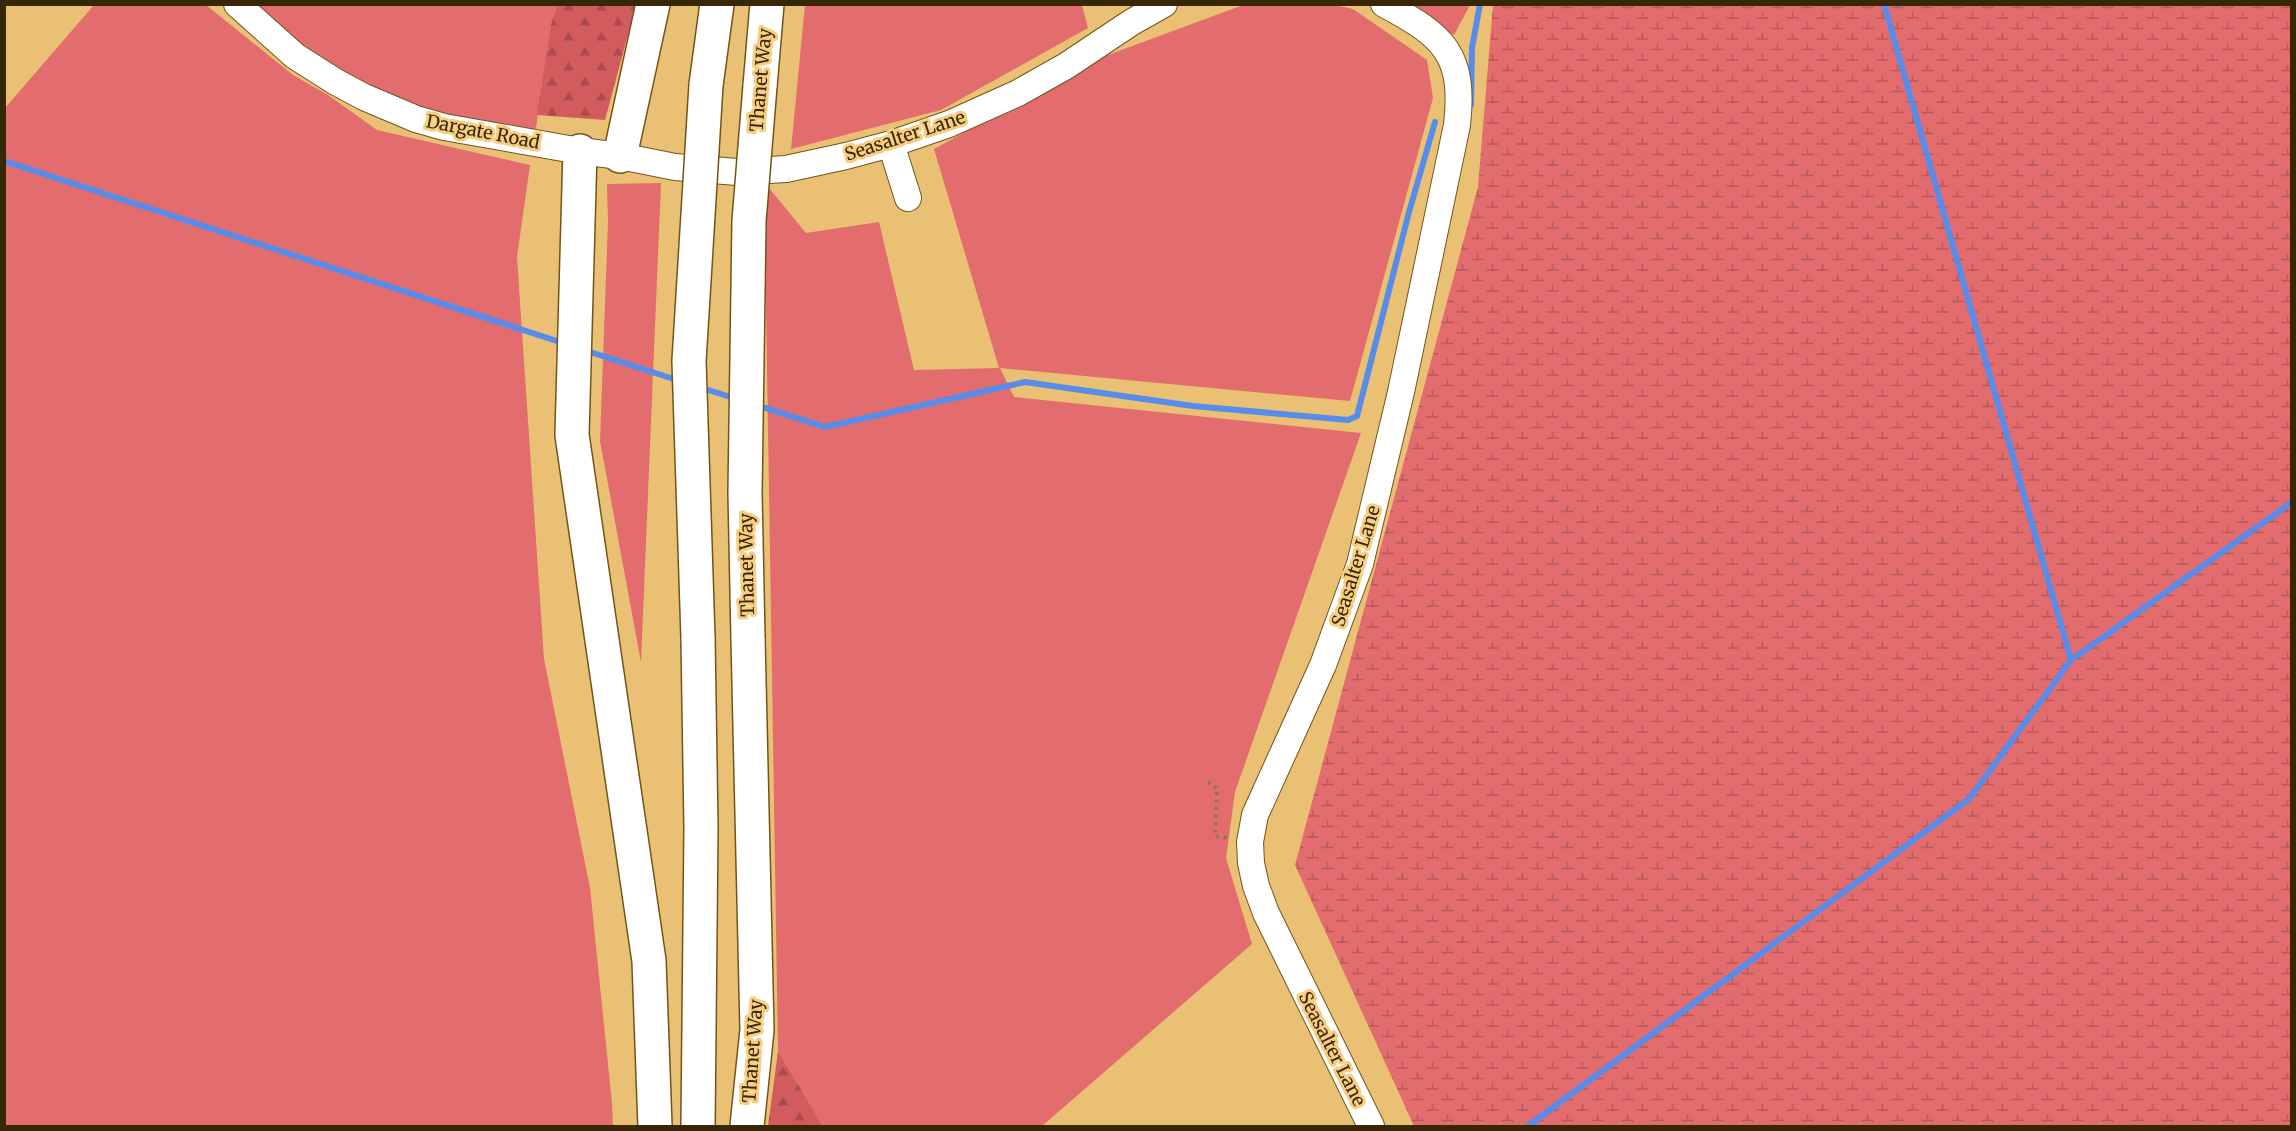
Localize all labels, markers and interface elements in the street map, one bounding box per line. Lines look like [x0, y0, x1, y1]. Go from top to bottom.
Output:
street label: Thanet Way [745, 27, 777, 133]
street label: Seasalter Lane [842, 105, 968, 166]
street label: Dargate Road [424, 109, 542, 154]
street label: Seasalter Lane [1326, 503, 1385, 629]
street label: Thanet Way [734, 512, 759, 617]
street label: Seasalter Lane [1294, 988, 1371, 1110]
street label: Thanet Way [737, 998, 768, 1104]

